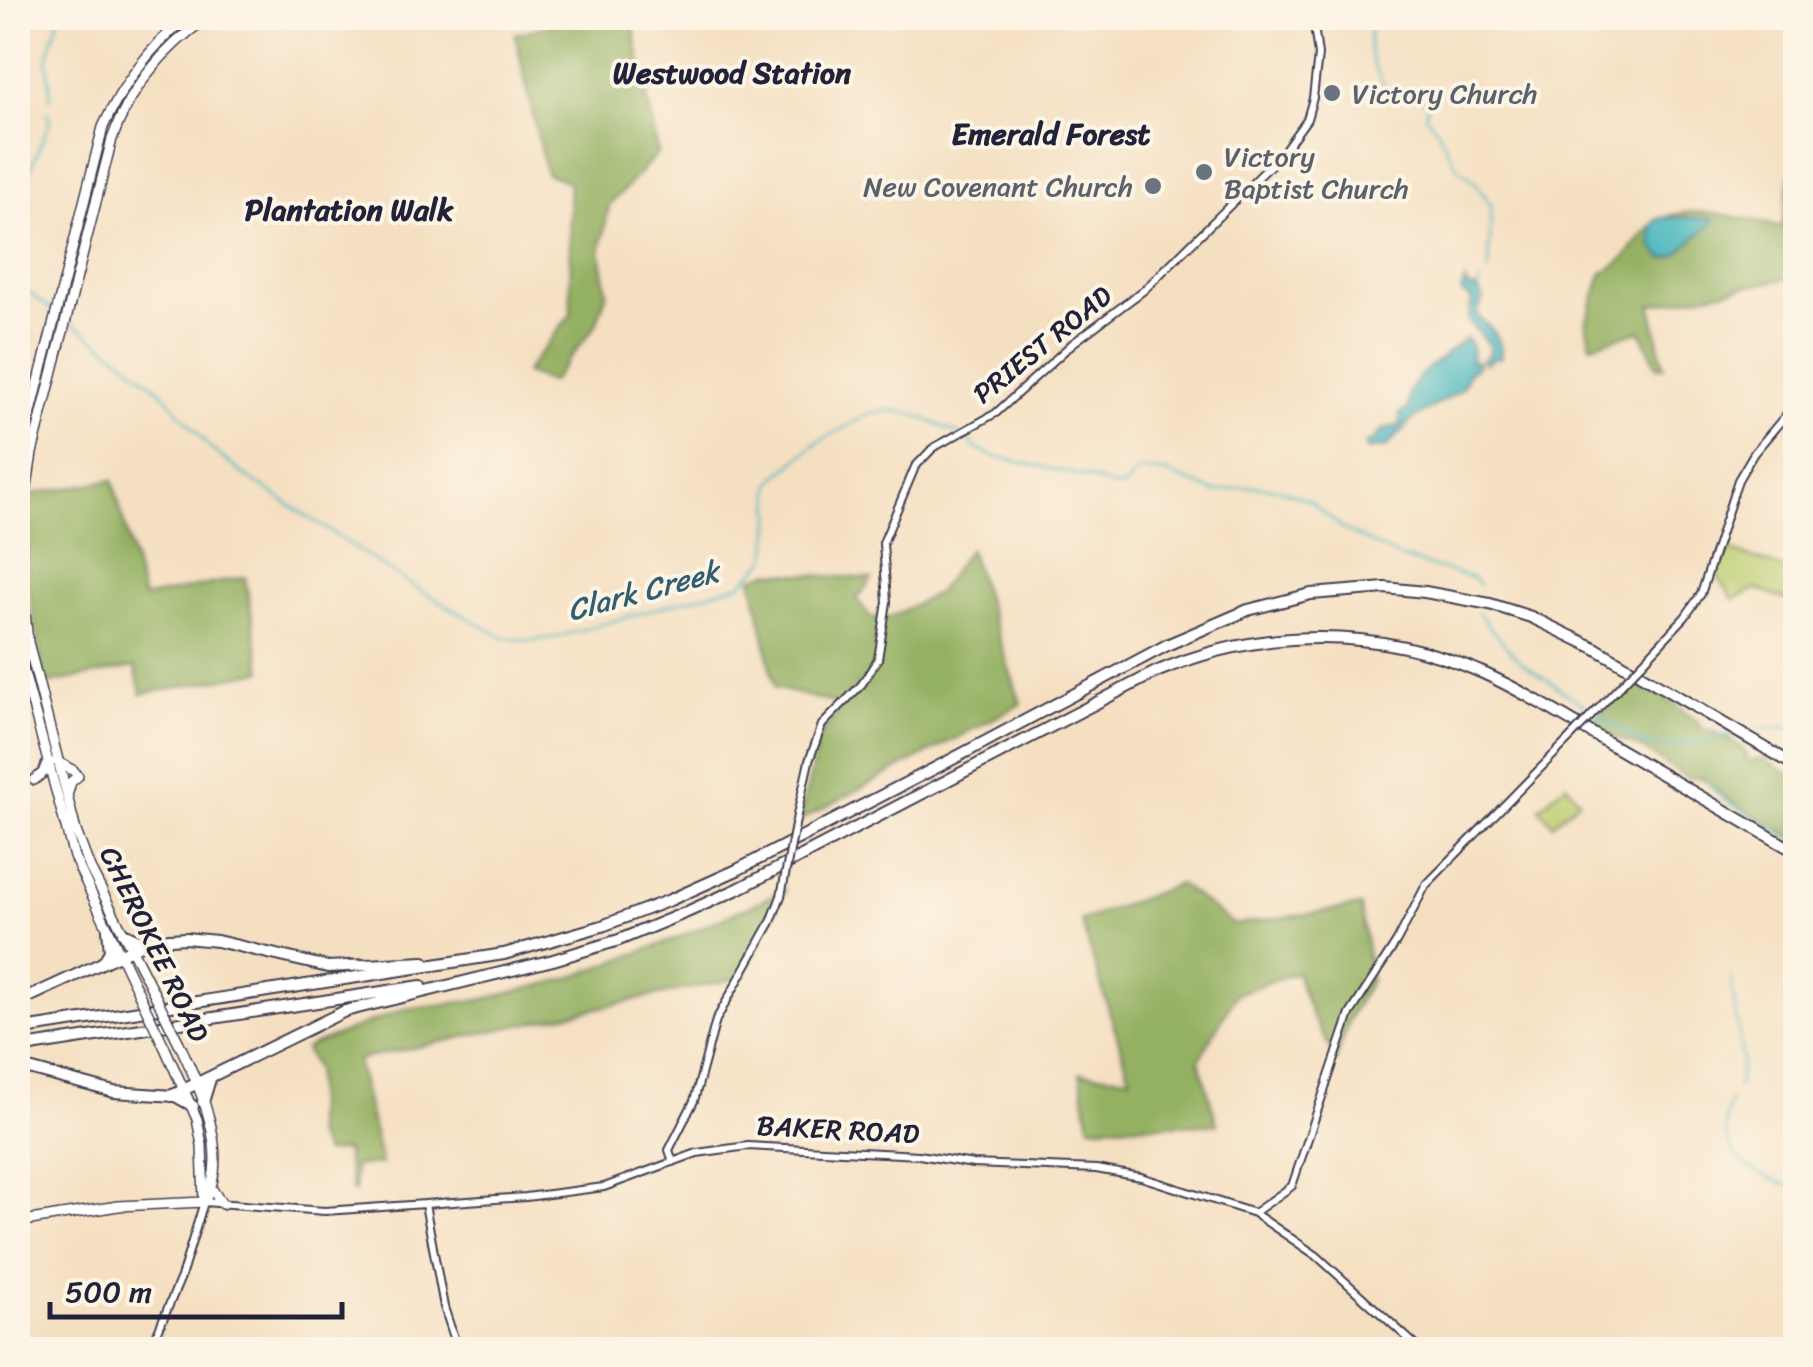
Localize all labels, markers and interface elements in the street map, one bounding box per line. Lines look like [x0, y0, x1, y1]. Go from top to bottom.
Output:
district label: Westwood Station [613, 46, 852, 100]
place label: Victory Church [1352, 69, 1537, 118]
marker: Victory Church [1321, 82, 1343, 104]
district label: Emerald Forest [952, 107, 1150, 161]
place label: Victory Baptist Church [1224, 132, 1409, 213]
marker: Victory Baptist Church [1193, 161, 1215, 183]
place label: New Covenant Church [863, 162, 1133, 211]
marker: New Covenant Church [1142, 175, 1164, 197]
district label: Plantation Walk [245, 183, 454, 237]
street label: PRIEST ROAD [961, 272, 1123, 417]
water label: Clark Creek [561, 544, 729, 637]
street label: CHEROKEE ROAD [86, 838, 223, 1051]
street label: BAKER ROAD [755, 1101, 921, 1158]
scale bar [50, 1257, 342, 1319]
text: 500 m [65, 1265, 152, 1319]

